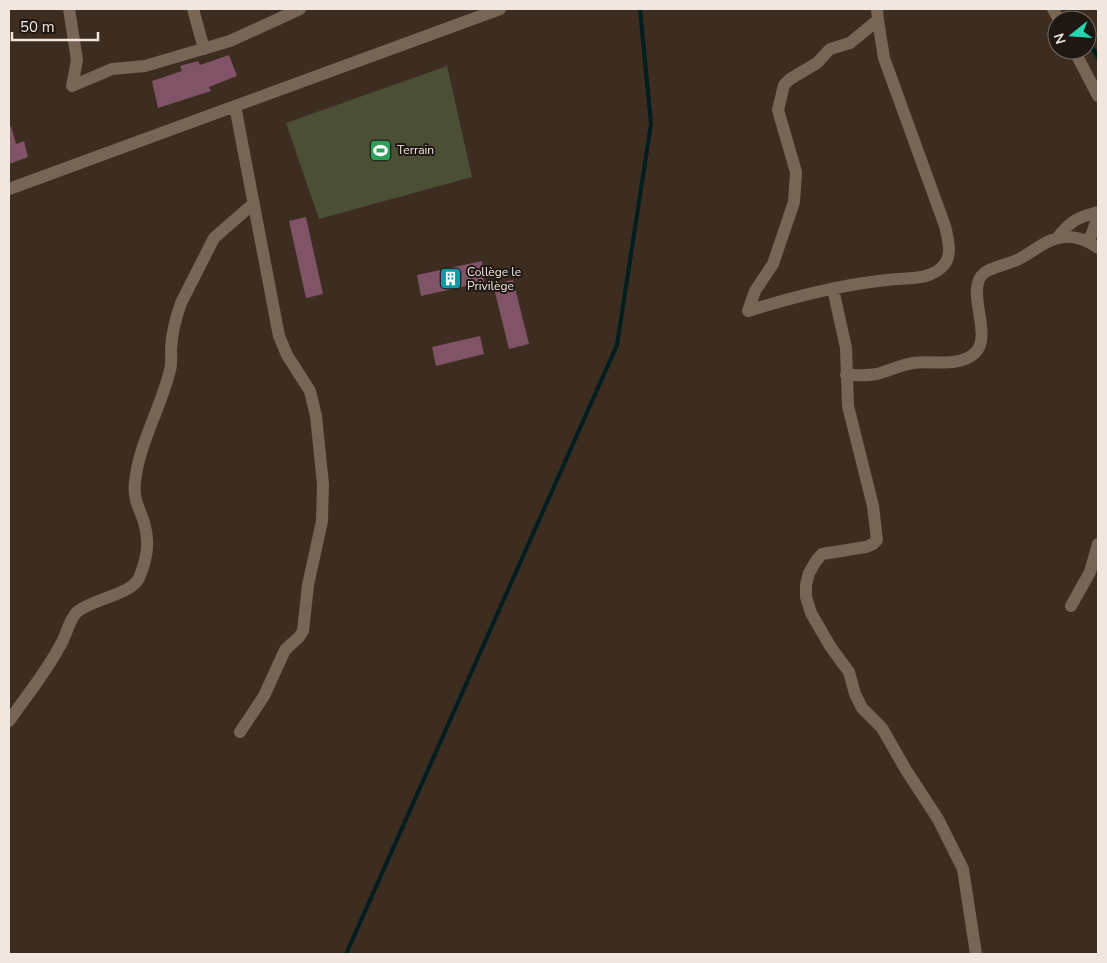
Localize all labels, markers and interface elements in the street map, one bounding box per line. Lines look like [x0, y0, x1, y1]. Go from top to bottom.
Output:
scale bar [12, 10, 99, 42]
north arrow [1047, 10, 1097, 60]
text: 50 m [20, 17, 55, 37]
text: N [1049, 31, 1071, 46]
sports icon: Terrain [369, 138, 393, 162]
place label: Terrain [397, 142, 434, 158]
place label: Collège le Privilège [467, 264, 521, 294]
building icon: Collège le Privilège [439, 267, 463, 291]

